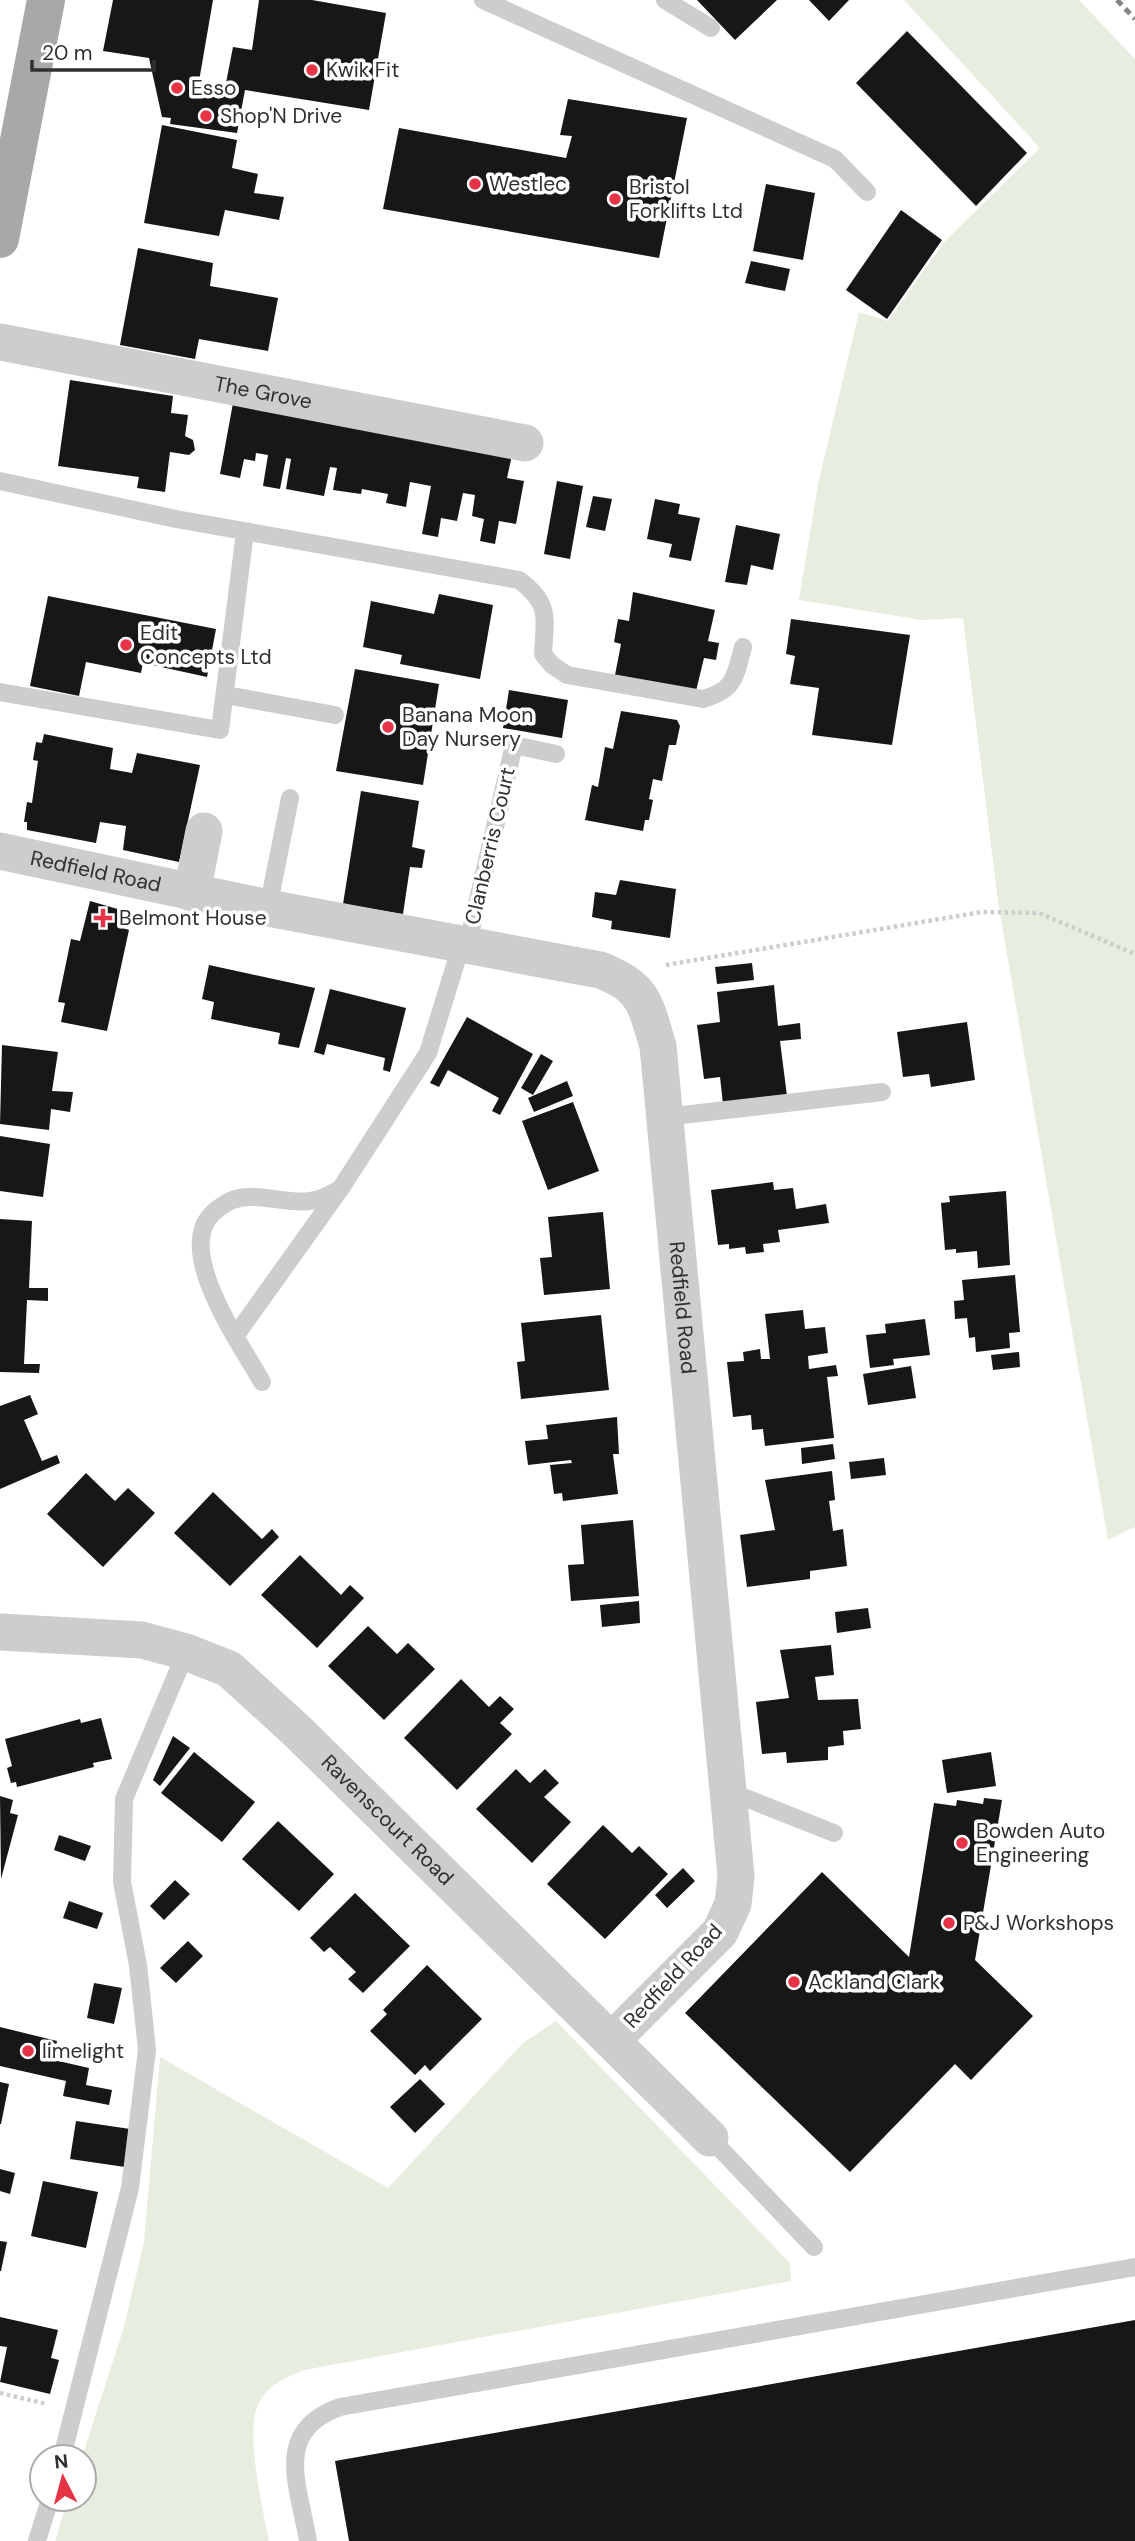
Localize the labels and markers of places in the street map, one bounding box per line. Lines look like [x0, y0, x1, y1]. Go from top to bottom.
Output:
place label: Kwik Fit [326, 56, 399, 84]
marker: Kwik Fit [304, 62, 320, 78]
place label: Esso [191, 74, 236, 102]
marker: Esso [169, 80, 185, 96]
place label: Shop'N Drive [220, 102, 342, 130]
marker: Shop'N Drive [198, 108, 214, 124]
place label: Westlec [489, 170, 567, 198]
place label: Bristol Forklifts Ltd [629, 173, 743, 225]
marker: Westlec [467, 176, 483, 192]
marker: Bristol Forklifts Ltd [607, 191, 623, 207]
place label: Edit Concepts Ltd [140, 619, 272, 671]
marker: Edit Concepts Ltd [118, 637, 134, 653]
place label: Banana Moon Day Nursery [402, 701, 533, 753]
marker: Banana Moon Day Nursery [380, 719, 396, 735]
place label: Belmont House [119, 904, 267, 932]
marker: Belmont House [93, 908, 113, 928]
place label: Bowden Auto Engineering [976, 1817, 1105, 1869]
marker: Bowden Auto Engineering [954, 1835, 970, 1851]
place label: P&J Workshops [963, 1909, 1114, 1937]
marker: P&J Workshops [941, 1915, 957, 1931]
place label: Ackland Clark [808, 1968, 941, 1996]
marker: Ackland Clark [786, 1974, 802, 1990]
place label: limelight [42, 2037, 124, 2065]
marker: limelight [20, 2043, 36, 2059]

